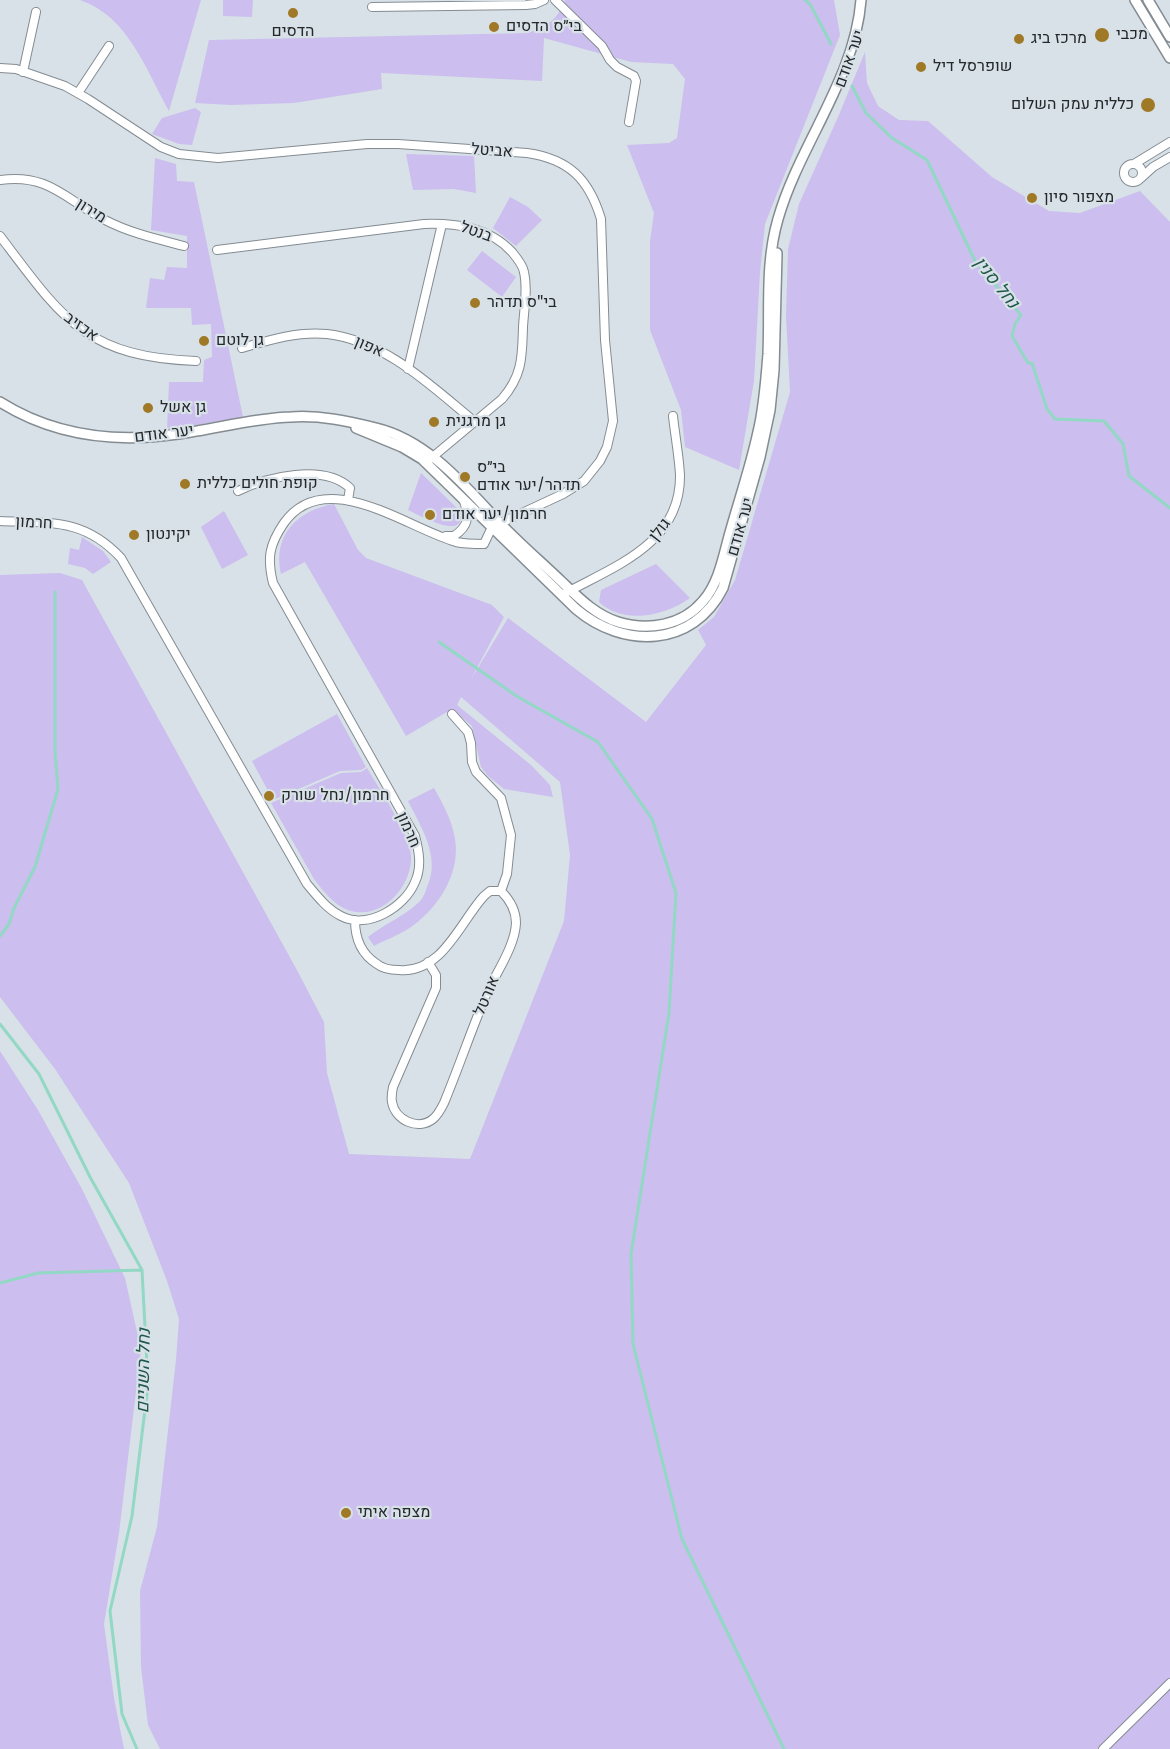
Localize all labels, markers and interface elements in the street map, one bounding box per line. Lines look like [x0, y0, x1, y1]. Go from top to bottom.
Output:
marker: הדסים [286, 6, 300, 20]
place label: בי״ס הדסים [506, 17, 582, 37]
marker: בי״ס הדסים [487, 20, 501, 34]
place label: הדסים [272, 22, 314, 42]
place label: מכבי [1116, 25, 1148, 45]
marker: מכבי [1093, 26, 1111, 44]
street label: יער אודם [831, 28, 869, 90]
place label: מרכז ביג [1031, 29, 1087, 49]
marker: מרכז ביג [1012, 32, 1026, 46]
place label: שופרסל דיל [933, 57, 1012, 77]
marker: שופרסל דיל [914, 60, 928, 74]
place label: כללית עמק השלום [1011, 95, 1134, 115]
marker: כללית עמק השלום [1139, 96, 1157, 114]
street label: אביטל [471, 140, 513, 162]
place label: מצפור סיון [1044, 188, 1114, 208]
marker: מצפור סיון [1025, 191, 1039, 205]
street label: מירון [72, 194, 110, 228]
street label: בנטל [458, 217, 494, 247]
water label: נחל סנין [969, 253, 1023, 313]
place label: בי"ס תדהר [487, 293, 557, 313]
marker: בי"ס תדהר [468, 296, 482, 310]
street label: אכזיב [60, 308, 102, 346]
place label: גן לוטם [216, 331, 264, 351]
street label: אפון [352, 332, 386, 362]
marker: גן לוטם [197, 334, 211, 348]
place label: גן אשל [160, 398, 206, 418]
marker: גן אשל [141, 401, 155, 415]
place label: גן מרגנית [446, 412, 506, 432]
marker: גן מרגנית [427, 415, 441, 429]
street label: יער אודם [133, 421, 195, 447]
place label: בי״ס תדהר/יער אודם [477, 458, 581, 496]
marker: בי״ס תדהר/יער אודם [458, 470, 472, 484]
place label: קופת חולים כללית [197, 474, 318, 494]
marker: קופת חולים כללית [178, 477, 192, 491]
street label: יער אודם [724, 496, 758, 558]
place label: חרמון/יער אודם [442, 505, 547, 525]
marker: חרמון/יער אודם [423, 508, 437, 522]
street label: חרמון [15, 512, 53, 534]
street label: גולן [645, 515, 675, 545]
place label: יקינטון [146, 525, 191, 545]
marker: יקינטון [127, 528, 141, 542]
place label: חרמון/נחל שורק [281, 786, 390, 806]
marker: חרמון/נחל שורק [262, 789, 276, 803]
street label: חרמון [392, 809, 424, 851]
street label: אורטל [470, 973, 504, 1019]
water label: נחל השניים [132, 1328, 156, 1414]
place label: מצפה איתי [358, 1503, 430, 1523]
marker: מצפה איתי [339, 1506, 353, 1520]

